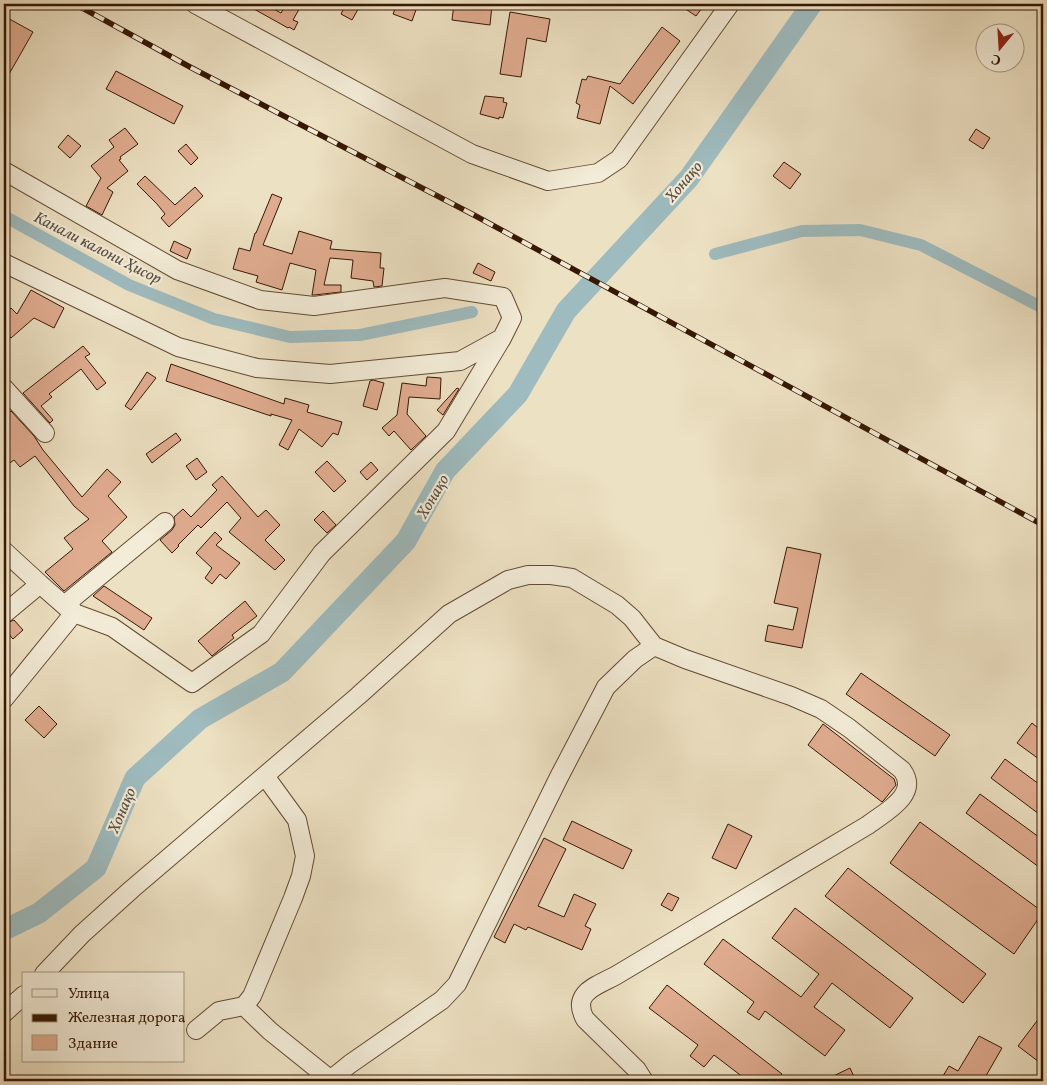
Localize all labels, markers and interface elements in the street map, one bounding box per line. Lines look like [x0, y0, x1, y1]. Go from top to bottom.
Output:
north arrow [974, 22, 1024, 72]
text: С [989, 49, 1004, 69]
water label: Хонақо [660, 156, 709, 208]
water label: Канали калони Ҳисор [30, 207, 165, 291]
water label: Хонақо [412, 470, 456, 524]
water label: Хонақо [103, 784, 143, 838]
legend [22, 972, 185, 1062]
text: Улица [68, 984, 110, 1005]
text: Железная дорога [68, 1008, 185, 1029]
text: Здание [68, 1034, 118, 1055]

